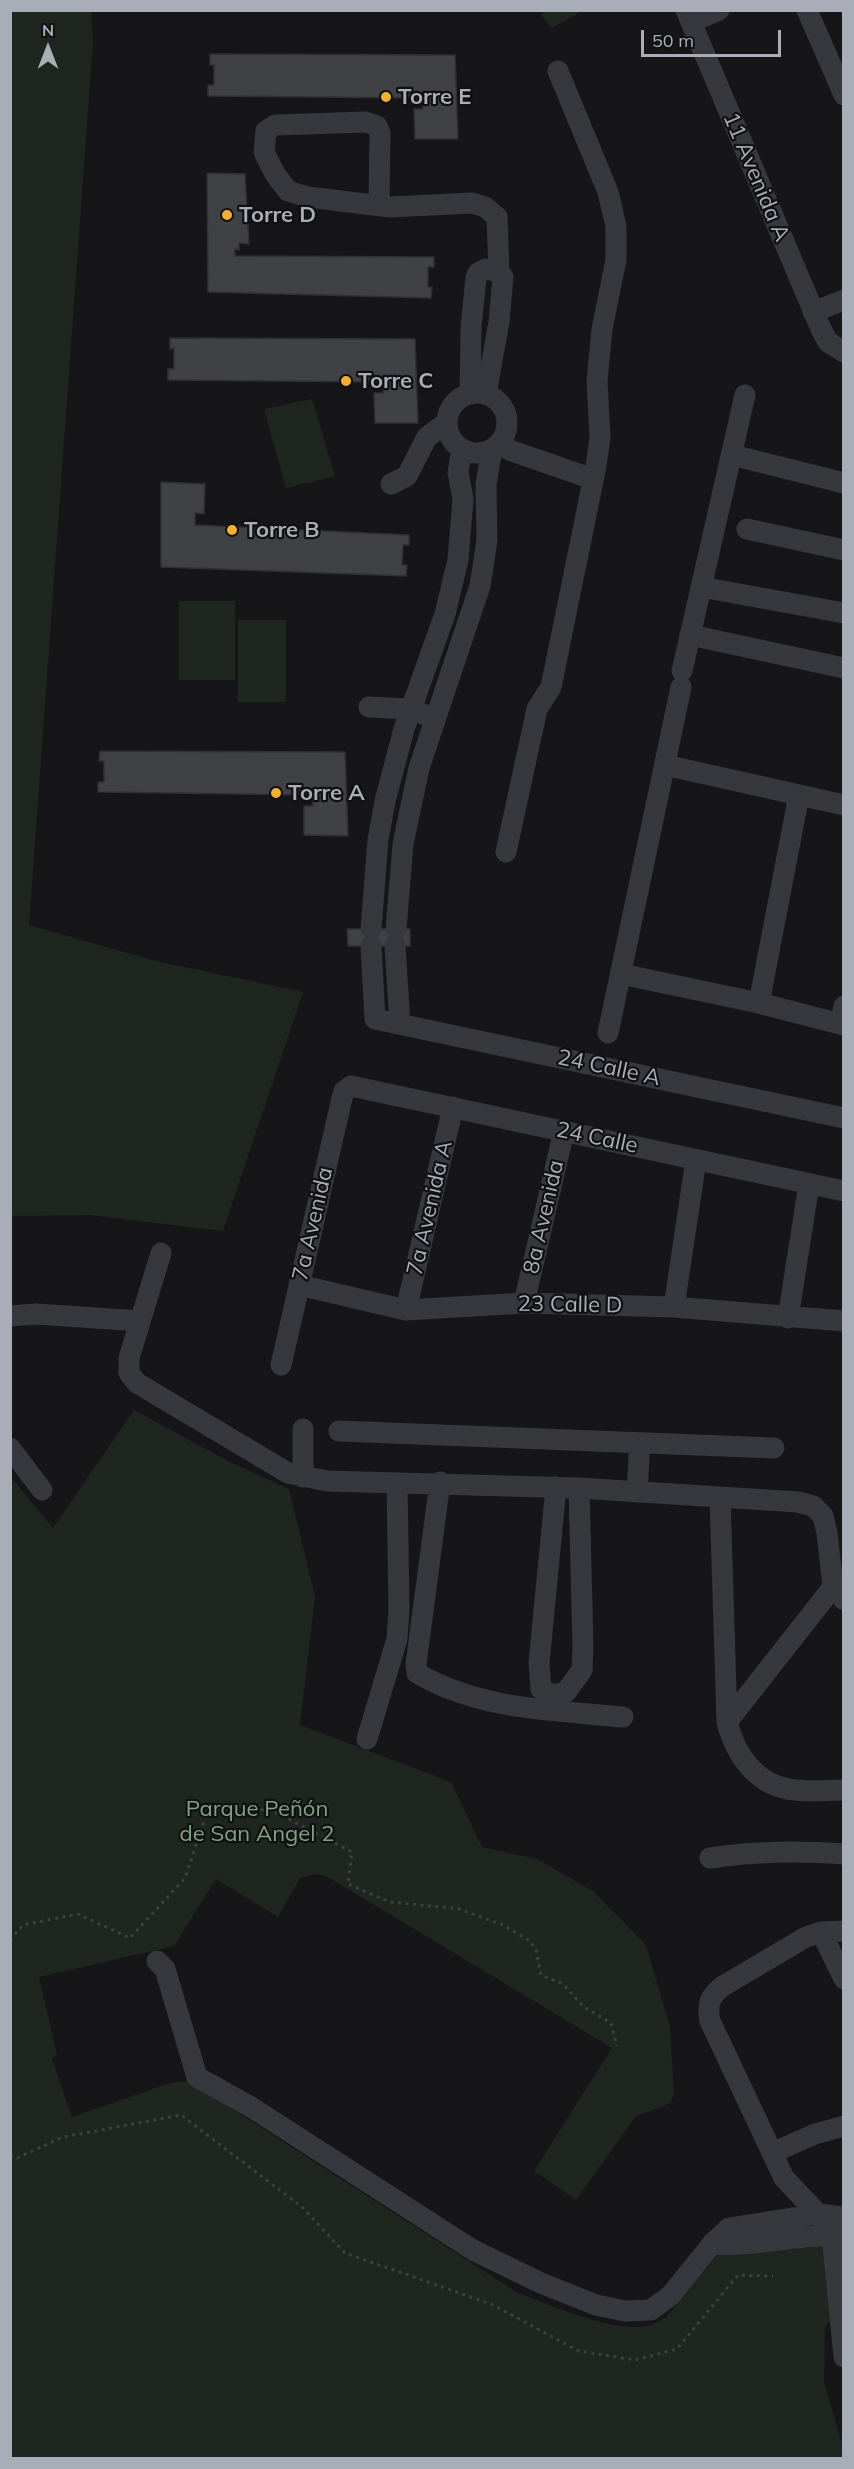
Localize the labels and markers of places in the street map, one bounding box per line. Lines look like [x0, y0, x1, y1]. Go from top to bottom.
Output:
place label: Torre E [398, 84, 471, 110]
marker: Torre E [379, 90, 393, 104]
place label: Torre D [239, 202, 316, 228]
marker: Torre D [220, 208, 234, 222]
place label: Torre C [358, 368, 433, 394]
marker: Torre C [339, 374, 353, 388]
place label: Torre B [244, 517, 319, 543]
marker: Torre B [225, 523, 239, 537]
place label: Torre A [288, 780, 365, 806]
marker: Torre A [269, 786, 283, 800]

